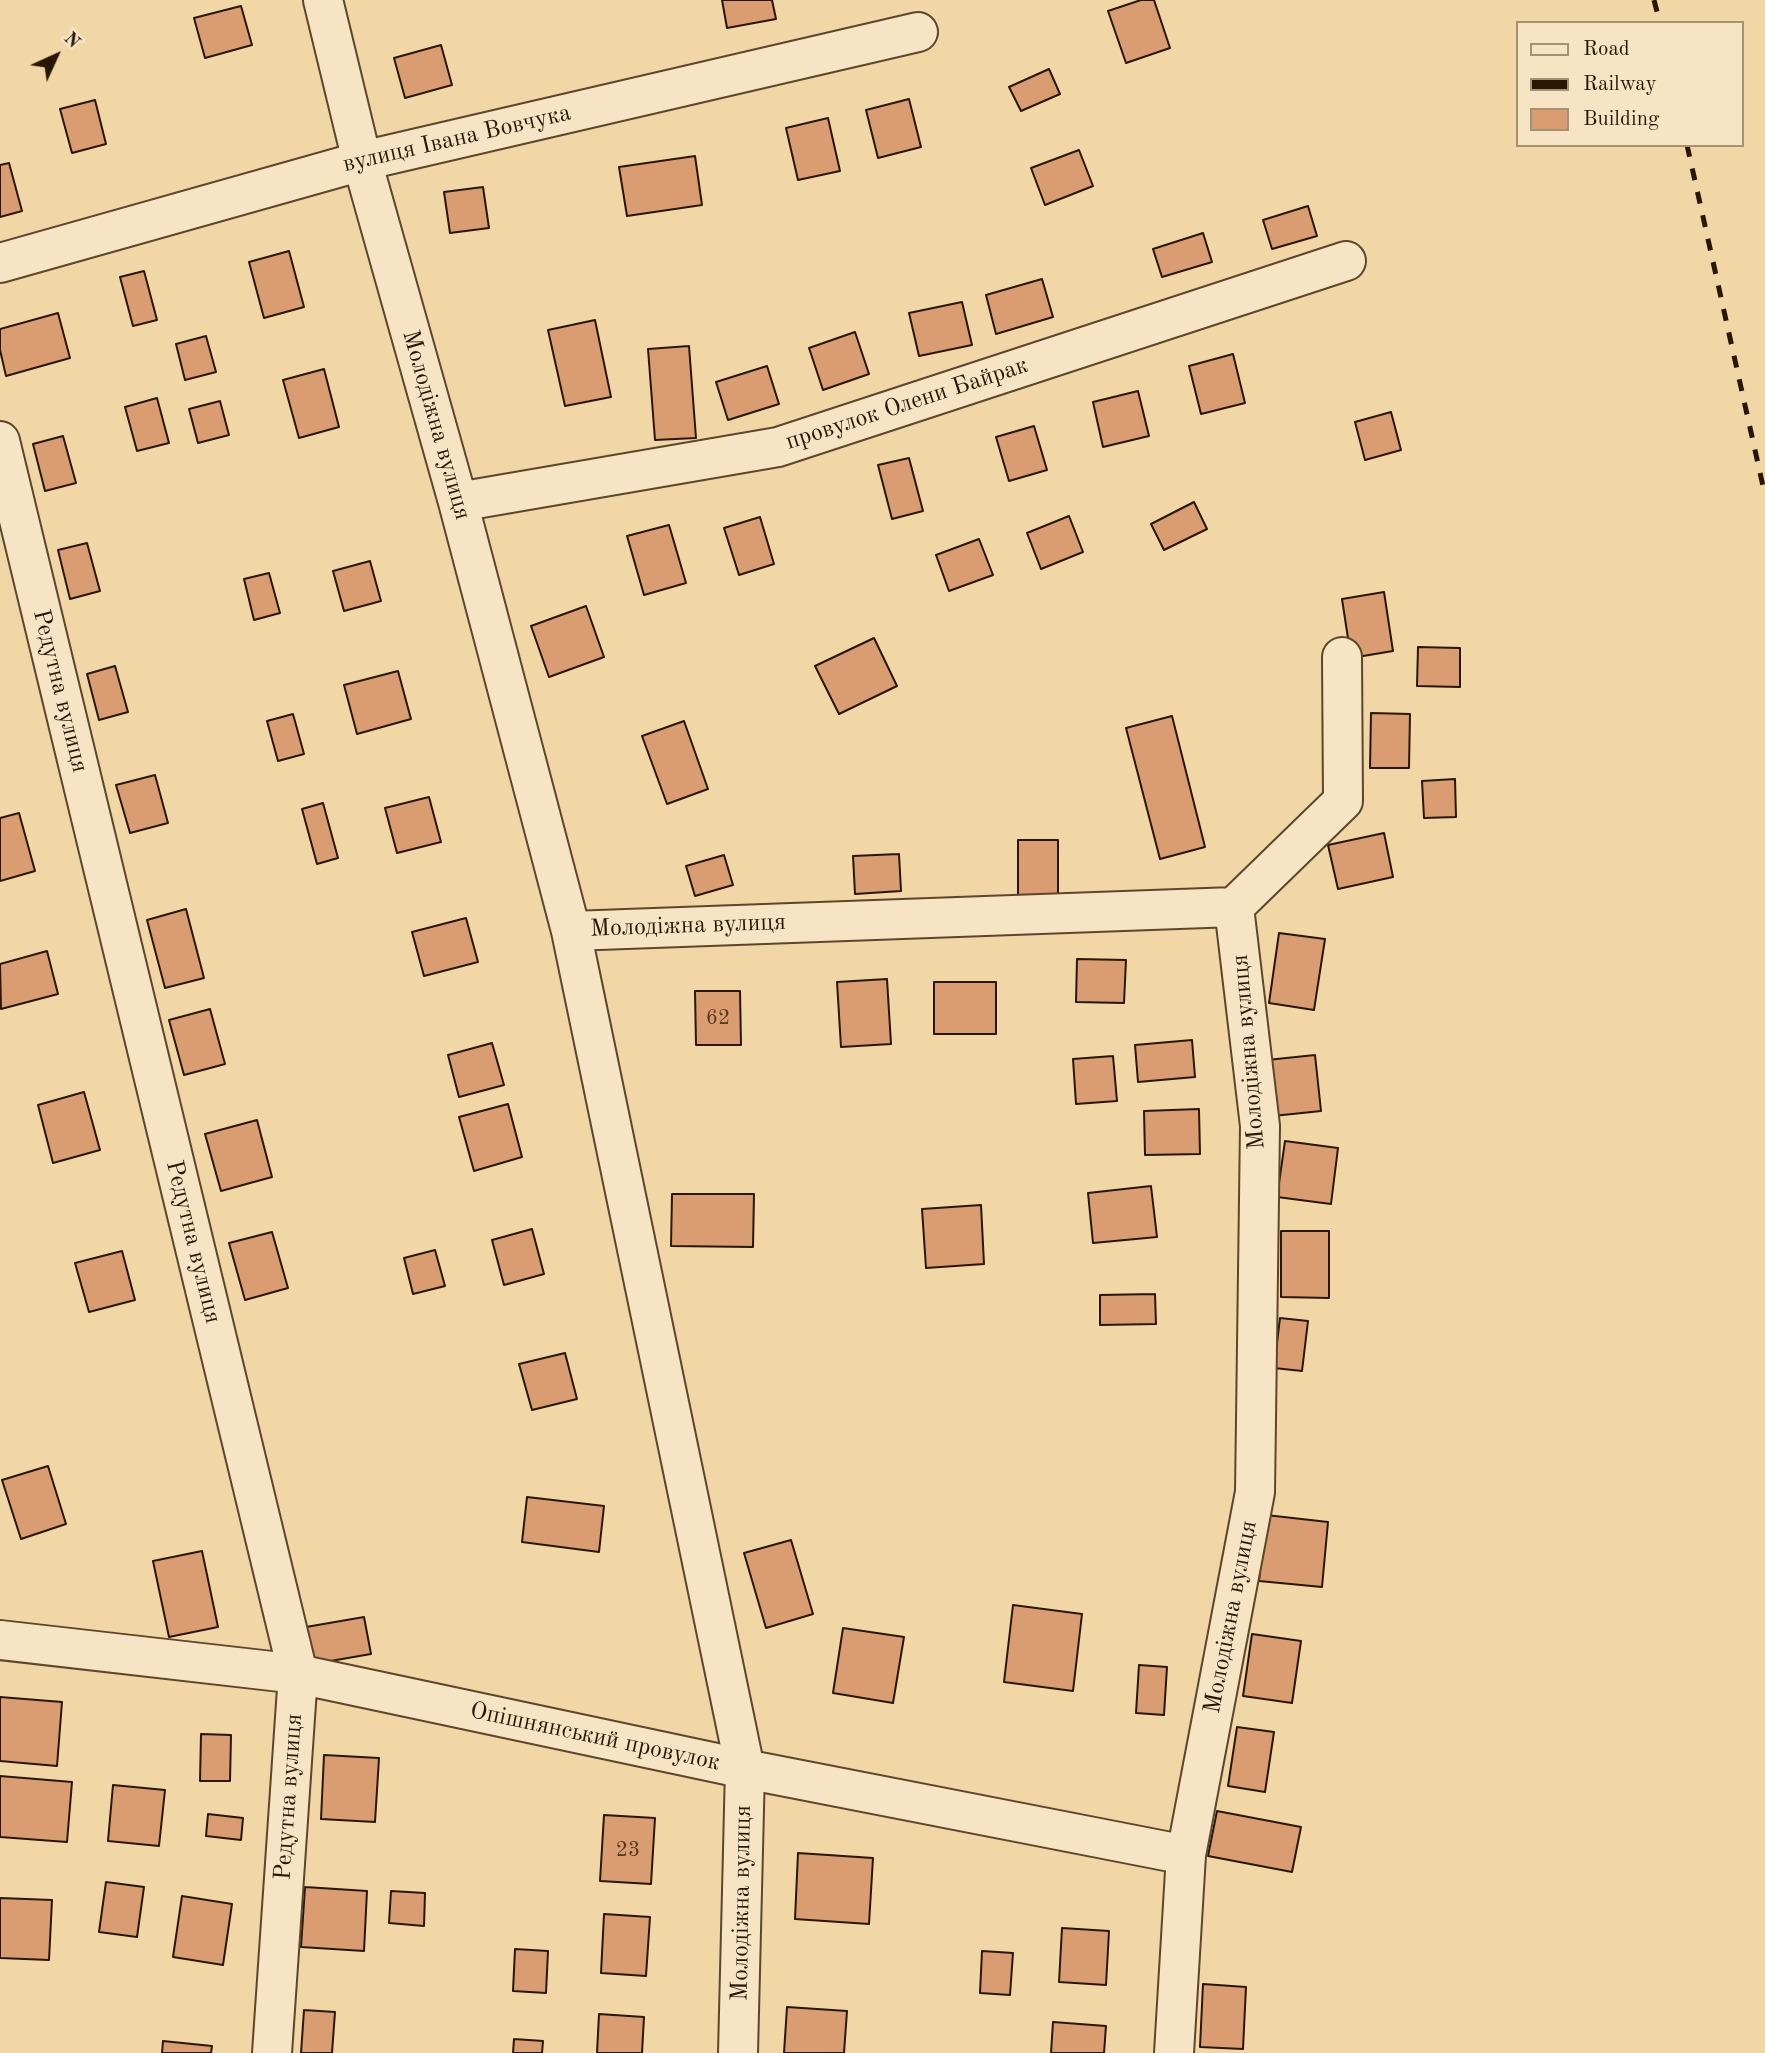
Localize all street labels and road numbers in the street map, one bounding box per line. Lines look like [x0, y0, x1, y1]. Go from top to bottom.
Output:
street label: вулиця Івана Вовчука [340, 99, 574, 179]
street label: Молодіжна вулиця [395, 327, 477, 523]
street label: провулок Олени Байрак [782, 351, 1032, 457]
street label: Редутна вулиця [26, 606, 94, 776]
street label: Молодіжна вулиця [590, 908, 786, 944]
street label: Молодіжна вулиця [1226, 953, 1272, 1151]
street label: Редутна вулиця [159, 1157, 227, 1327]
street label: Молодіжна вулиця [1198, 1518, 1264, 1716]
street label: Опішнянський провулок [467, 1696, 723, 1778]
street label: Редутна вулиця [269, 1713, 309, 1881]
street label: Молодіжна вулиця [726, 1805, 758, 2001]

